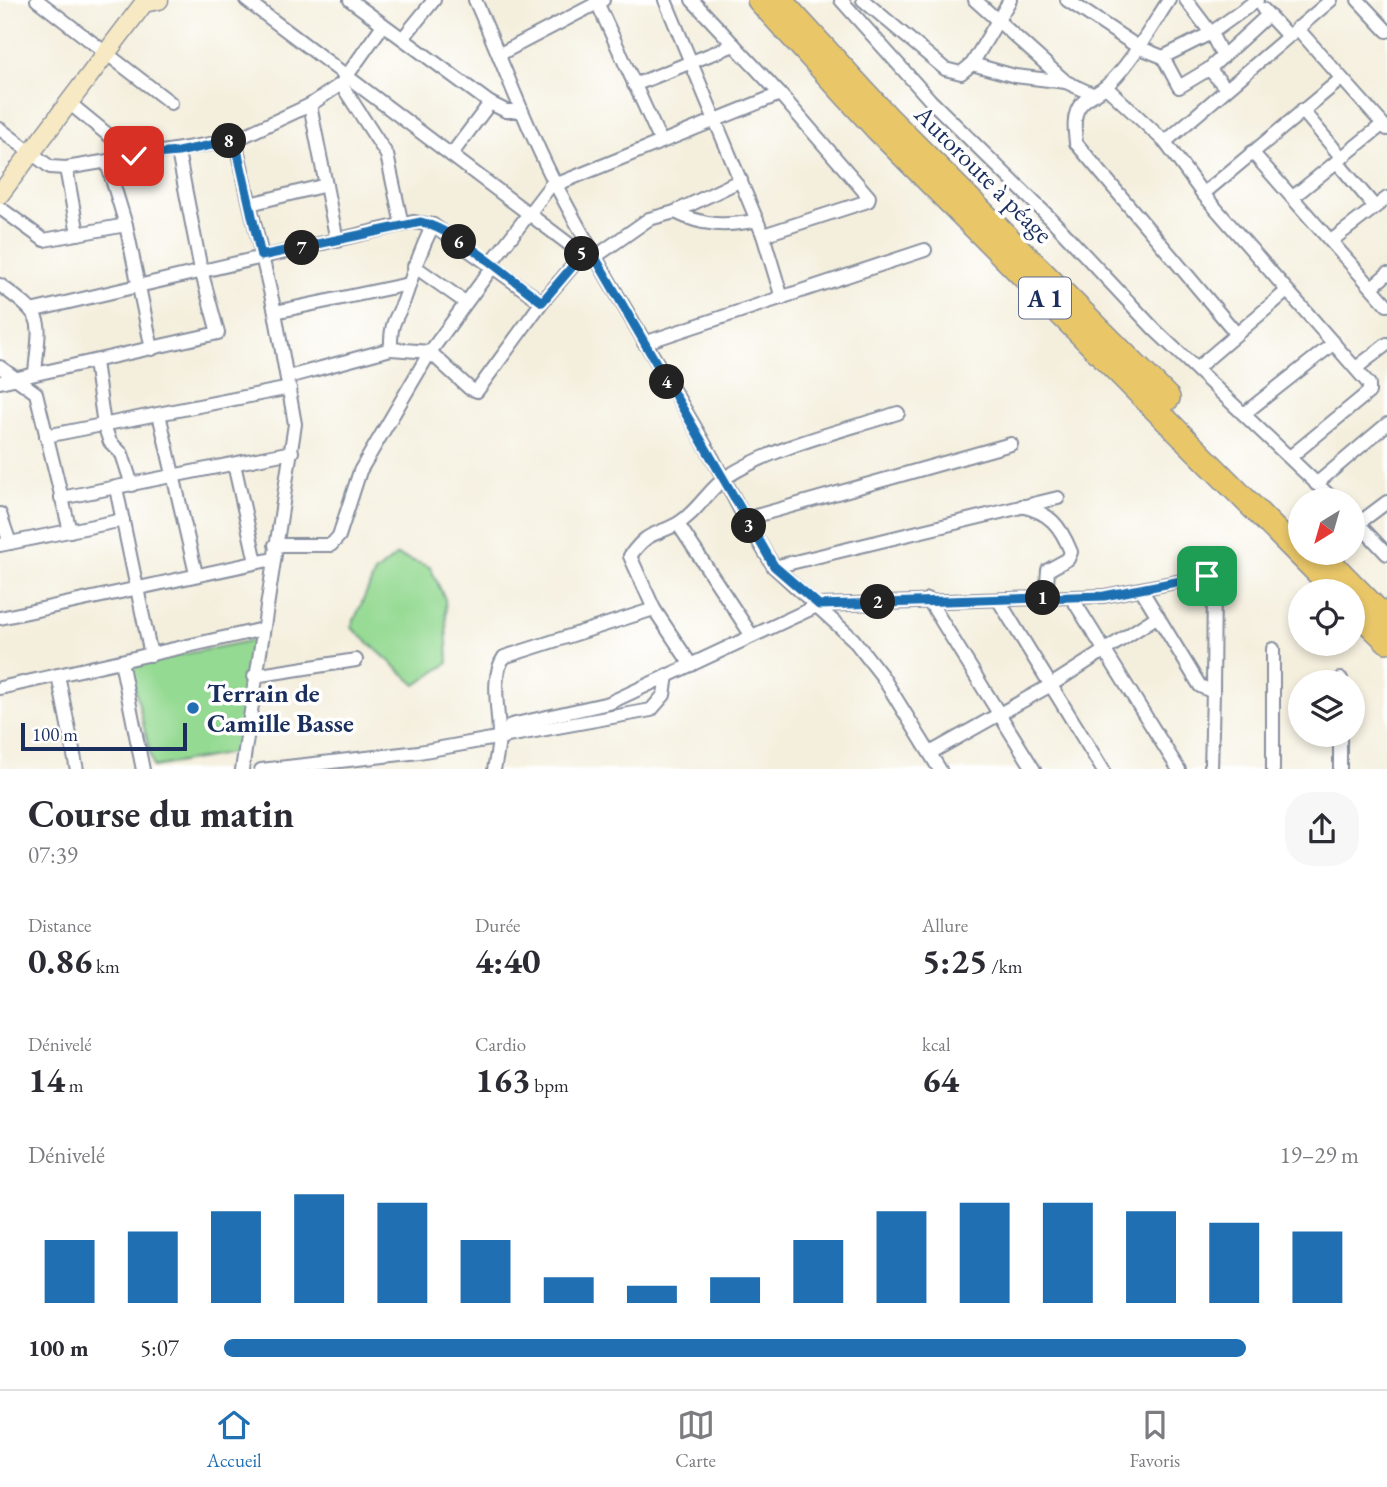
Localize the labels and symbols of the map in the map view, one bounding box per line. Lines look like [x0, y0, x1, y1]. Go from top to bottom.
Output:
street label: Autoroute à péage [907, 97, 1061, 251]
pin: 8 [212, 124, 246, 158]
pin [104, 126, 164, 186]
pin: 6 [442, 224, 476, 260]
pin: 7 [284, 230, 320, 266]
pin: 5 [564, 236, 600, 272]
road number: A 1 [1019, 278, 1071, 318]
pin: 4 [650, 364, 684, 400]
north arrow [1288, 488, 1365, 565]
pin: 3 [732, 508, 766, 544]
pin [1177, 546, 1237, 606]
pin: 1 [1026, 580, 1060, 616]
pin: 2 [860, 584, 896, 620]
place label: Terrain de Camille Basse [207, 676, 354, 740]
marker: Terrain de Camille Basse [185, 700, 201, 716]
scale bar [21, 720, 187, 752]

